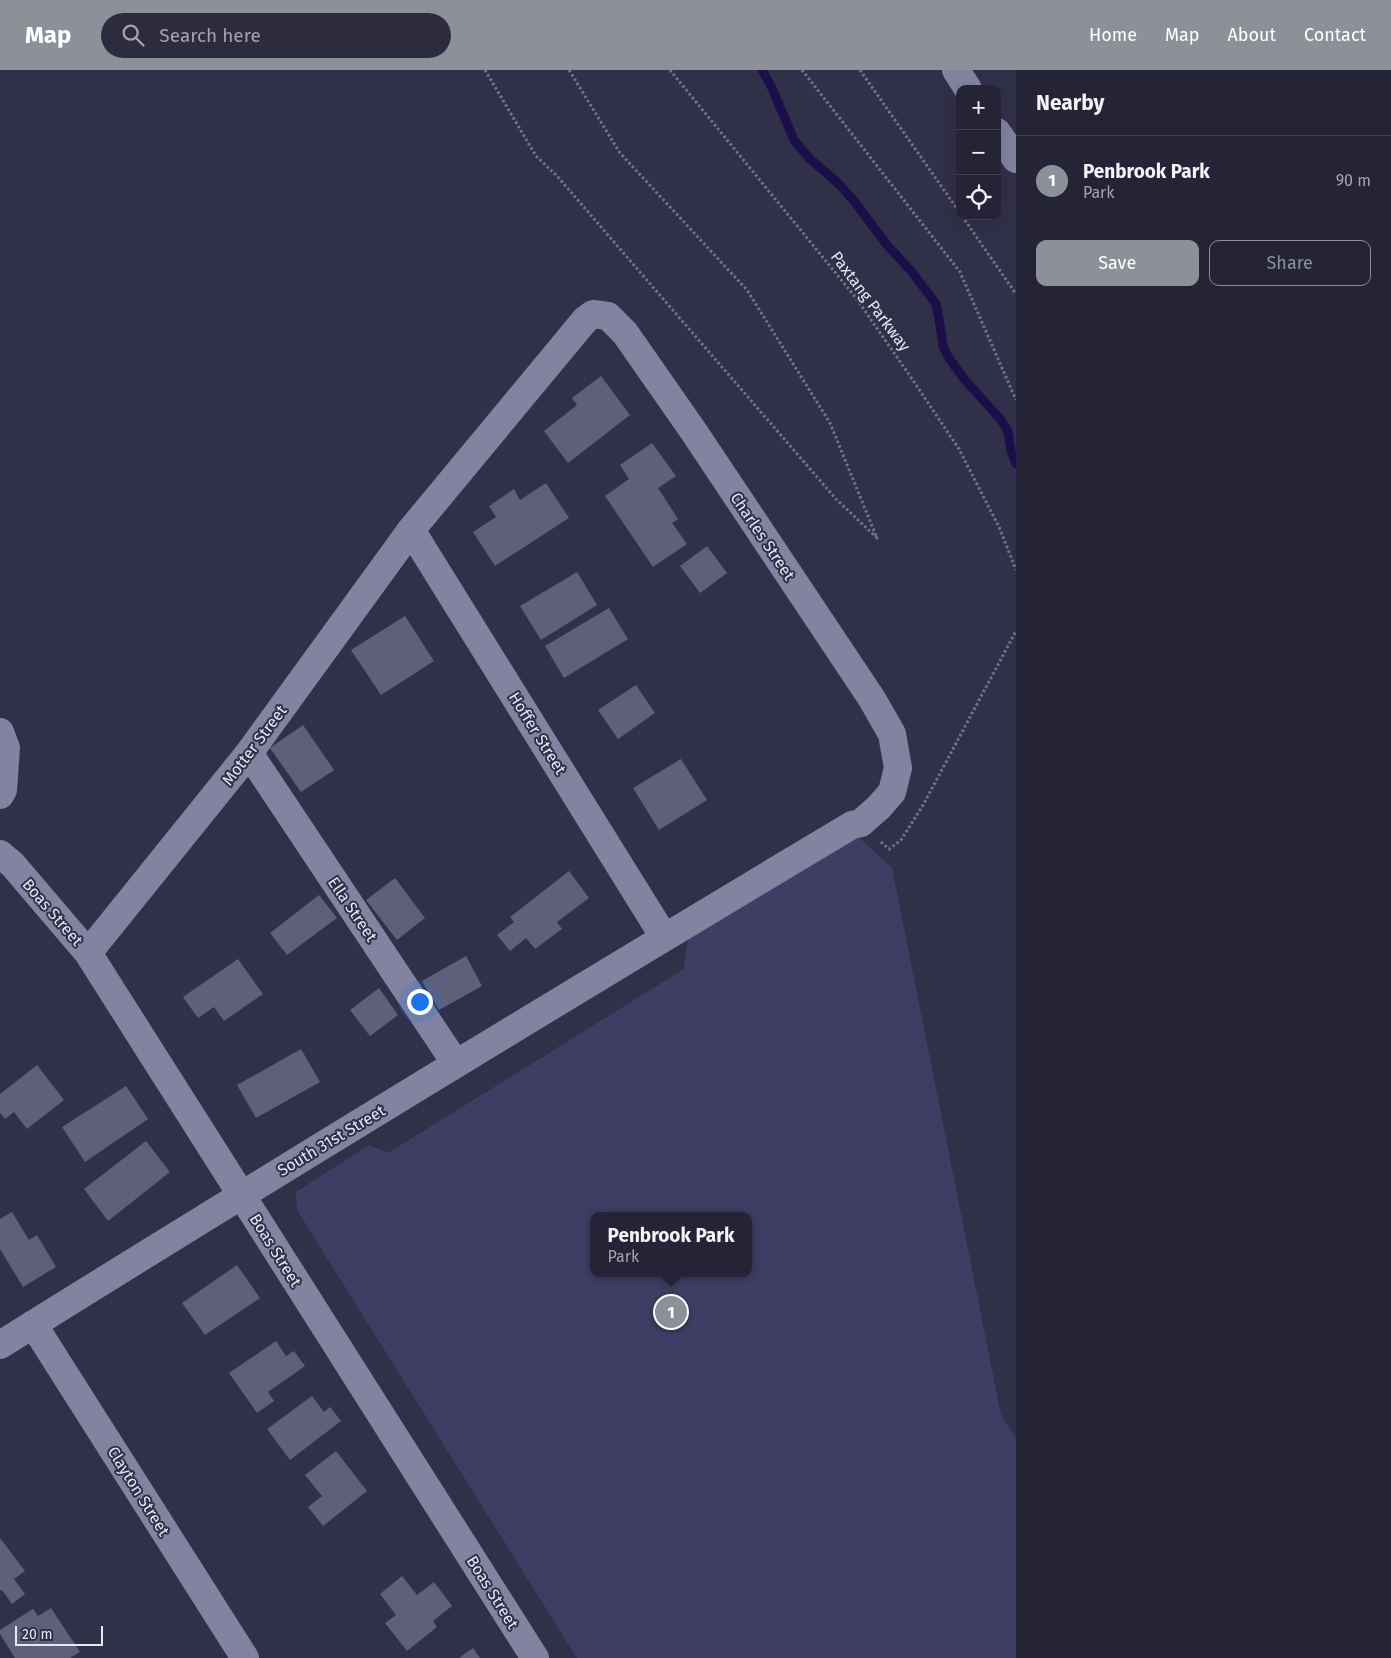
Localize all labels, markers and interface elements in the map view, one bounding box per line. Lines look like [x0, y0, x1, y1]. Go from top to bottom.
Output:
search box [101, 13, 451, 58]
text: Map [25, 21, 71, 49]
icon: search [119, 21, 147, 49]
text: Search here [159, 24, 261, 47]
text: Home [1089, 24, 1137, 46]
text: Map [1165, 24, 1199, 46]
text: About [1227, 24, 1276, 46]
text: Contact [1304, 24, 1366, 46]
map controls [956, 85, 1001, 220]
button: + [956, 85, 1001, 130]
text: Nearby [1036, 90, 1104, 116]
button: − [956, 130, 1001, 175]
text: Penbrook Park [1083, 160, 1210, 183]
text: 1 [1048, 171, 1056, 190]
text: 90 m [1336, 171, 1371, 190]
button: locate [956, 175, 1001, 220]
text: Park [1083, 183, 1115, 202]
button: Save [1036, 240, 1199, 286]
button: Share [1209, 240, 1371, 286]
street label: Paxtang Parkway [827, 248, 914, 355]
street label: Charles Street [726, 489, 799, 584]
street label: Hoffer Street [505, 689, 570, 778]
street label: Motter Street [218, 701, 291, 789]
street label: Ella Street [324, 873, 381, 945]
street label: Boas Street [18, 875, 87, 950]
your location [407, 989, 433, 1015]
street label: South 31st Street [274, 1101, 389, 1180]
street label: Boas Street [246, 1210, 306, 1291]
popup [590, 1212, 752, 1277]
text: Penbrook Park [608, 1224, 734, 1247]
text: Park [608, 1247, 639, 1266]
pin: 1 [655, 1293, 687, 1331]
street label: Clayton Street [104, 1443, 174, 1540]
street label: Boas Street [463, 1552, 523, 1633]
scale bar [15, 1623, 102, 1646]
text: 20 m [22, 1626, 52, 1643]

